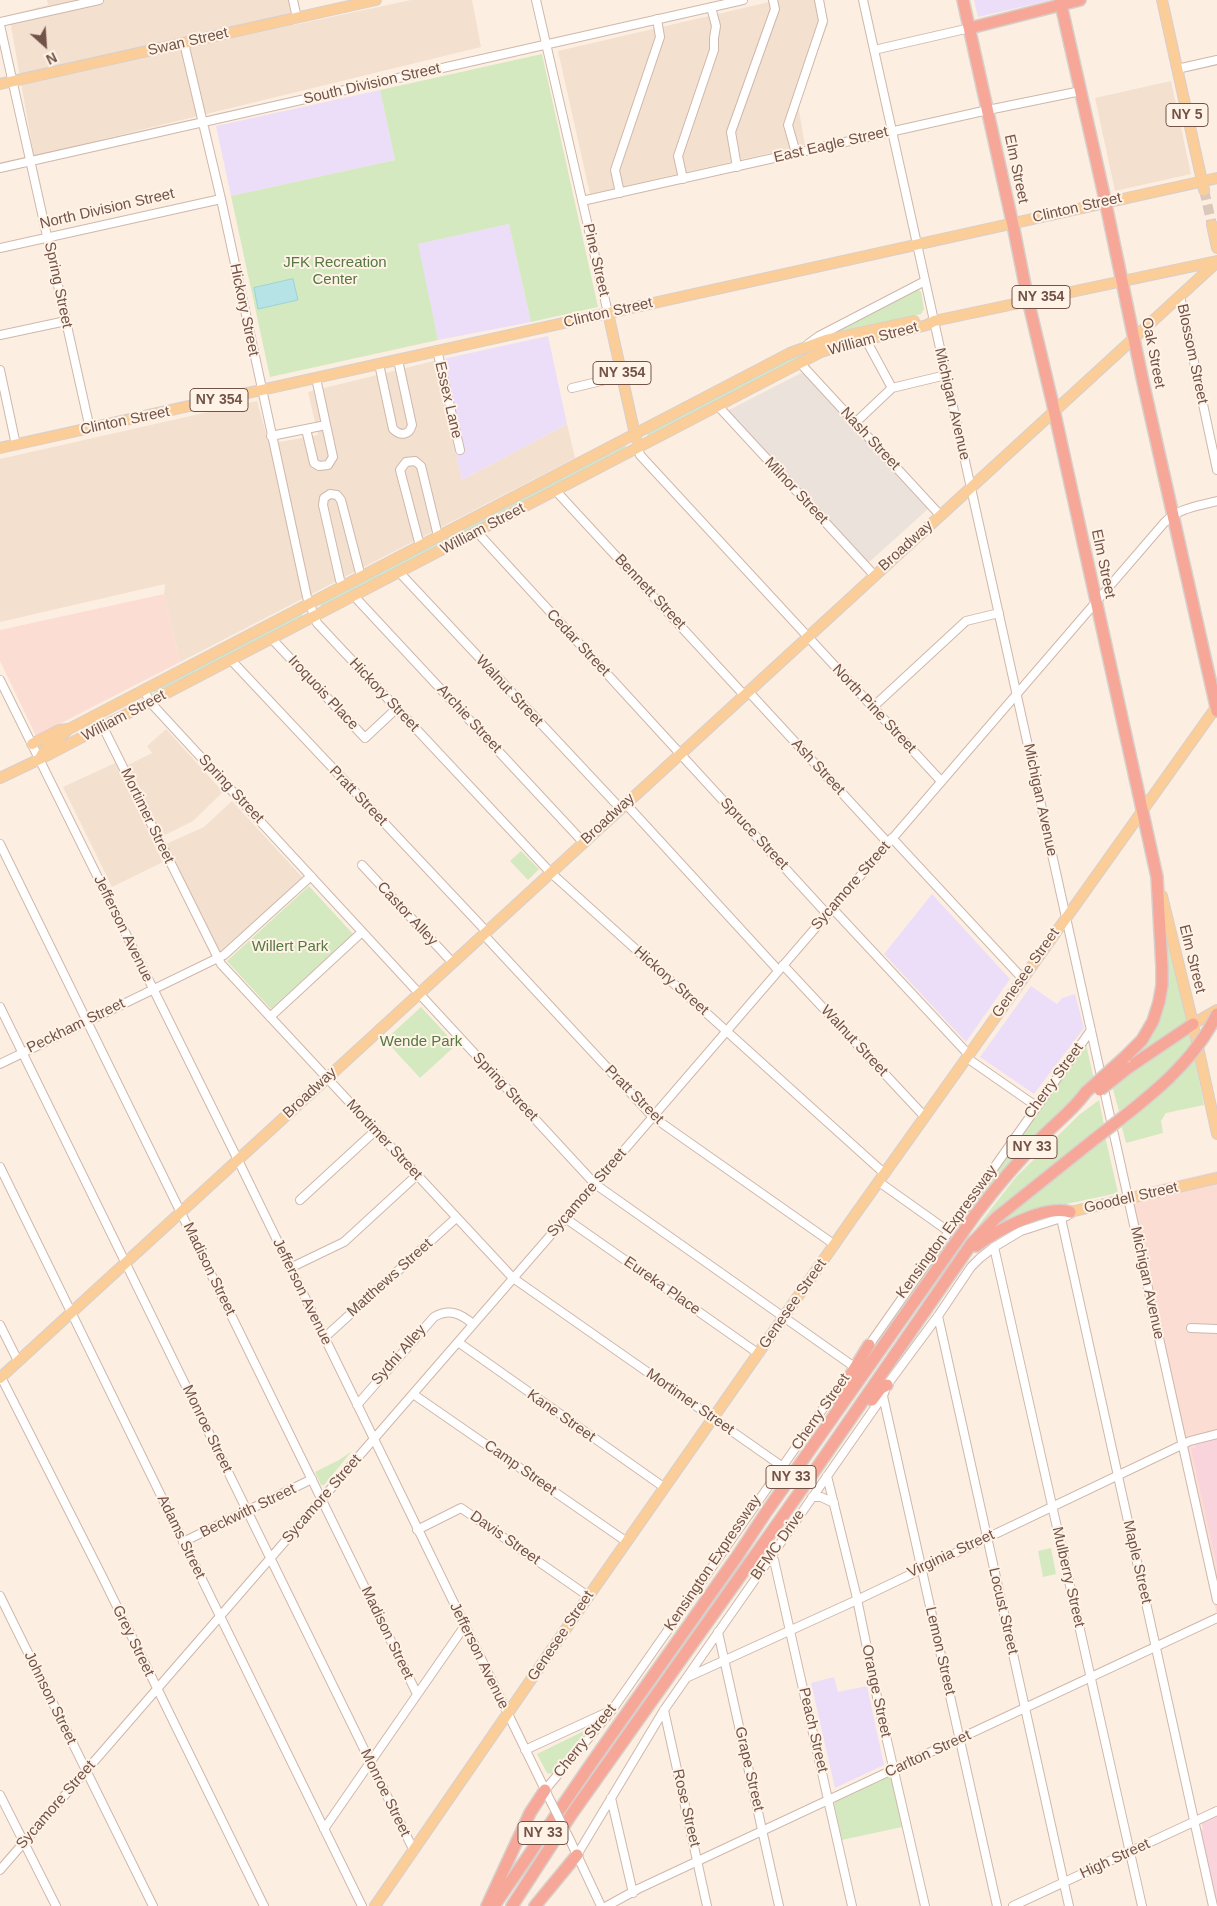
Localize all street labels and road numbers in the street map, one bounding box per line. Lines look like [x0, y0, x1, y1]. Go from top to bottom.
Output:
street label: Swan Street [146, 24, 230, 60]
street label: South Division Street [302, 59, 442, 109]
road number: NY 5 [1166, 104, 1208, 126]
street label: East Eagle Street [772, 123, 890, 167]
street label: Elm Street [1000, 133, 1032, 205]
street label: North Division Street [38, 185, 176, 233]
street label: Clinton Street [1031, 189, 1123, 227]
street label: Pine Street [579, 222, 613, 298]
street label: Spring Street [40, 240, 76, 330]
street label: Hickory Street [225, 262, 263, 358]
road number: NY 354 [1012, 286, 1070, 308]
street label: Clinton Street [562, 294, 654, 332]
street label: Blossom Street [1173, 302, 1211, 406]
street label: Oak Street [1137, 316, 1169, 390]
street label: William Street [826, 318, 920, 360]
street label: Michigan Avenue [930, 346, 974, 462]
street label: Essex Lane [430, 360, 466, 440]
road number: NY 354 [593, 362, 651, 384]
road number: NY 354 [190, 388, 248, 412]
street label: Clinton Street [79, 403, 171, 439]
street label: Nash Street [836, 404, 904, 474]
street label: Milnor Street [760, 454, 832, 528]
street label: William Street [438, 499, 528, 559]
street label: Broadway [875, 517, 937, 575]
street label: Elm Street [1087, 528, 1119, 600]
street label: Bennett Street [611, 551, 689, 633]
street label: Cedar Street [542, 606, 614, 680]
street label: Iroquois Place [284, 652, 362, 734]
street label: Walnut Street [472, 652, 546, 730]
street label: Hickory Street [345, 654, 423, 736]
street label: North Pine Street [828, 661, 920, 757]
street label: Archie Street [433, 681, 505, 757]
street label: William Street [79, 686, 169, 746]
street label: Ash Street [788, 735, 848, 799]
street label: Michigan Avenue [1019, 742, 1061, 858]
street label: Spring Street [195, 751, 267, 827]
street label: Pratt Street [325, 762, 391, 830]
street label: Mortimer Street [116, 766, 178, 866]
street label: Broadway [577, 790, 639, 848]
street label: Spruce Street [716, 794, 792, 874]
street label: Sycamore Street [808, 838, 894, 934]
street label: Jefferson Avenue [89, 873, 157, 985]
street label: Castor Alley [373, 878, 441, 950]
street label: Elm Street [1175, 923, 1209, 995]
street label: Genesee Street [988, 925, 1064, 1021]
street label: Hickory Street [630, 943, 712, 1019]
street label: Peckham Street [24, 995, 128, 1057]
street label: Walnut Street [817, 1002, 891, 1080]
street label: Cherry Street [1021, 1040, 1087, 1122]
street label: Spring Street [469, 1049, 541, 1125]
street label: Pratt Street [601, 1062, 667, 1128]
street label: Broadway [279, 1064, 341, 1122]
street label: Mortimer Street [342, 1096, 426, 1184]
road number: NY 33 [1007, 1136, 1057, 1158]
street label: Sycamore Street [544, 1145, 630, 1241]
street label: Kensington Expressway [893, 1162, 1001, 1302]
street label: Goodell Street [1082, 1178, 1180, 1218]
street label: Madison Street [179, 1220, 239, 1318]
street label: Michigan Avenue [1126, 1225, 1168, 1341]
street label: Matthews Street [344, 1235, 436, 1321]
street label: Jefferson Avenue [268, 1236, 336, 1348]
street label: Eureka Place [620, 1253, 704, 1319]
street label: Genesee Street [755, 1256, 831, 1352]
street label: Sydni Alley [368, 1321, 430, 1389]
street label: Mortimer Street [643, 1365, 737, 1439]
street label: Cherry Street [788, 1370, 854, 1454]
street label: Monroe Street [178, 1382, 236, 1476]
street label: Kane Street [523, 1386, 599, 1446]
street label: Camp Street [480, 1436, 560, 1500]
street label: Sycamore Street [279, 1451, 365, 1547]
road number: NY 33 [766, 1465, 816, 1488]
street label: Beckwith Street [197, 1480, 299, 1542]
street label: Adams Street [153, 1492, 209, 1582]
street label: Kensington Expressway [661, 1492, 765, 1634]
street label: BFMC Drive [747, 1506, 809, 1584]
street label: Davis Street [466, 1507, 544, 1569]
street label: Maple Street [1119, 1519, 1155, 1605]
street label: Mulberry Street [1048, 1525, 1088, 1629]
street label: Virginia Street [905, 1526, 997, 1582]
street label: Locust Street [984, 1566, 1022, 1656]
street label: Madison Street [357, 1584, 417, 1682]
street label: Genesee Street [524, 1587, 598, 1685]
street label: Jefferson Avenue [445, 1600, 513, 1712]
street label: Grey Street [108, 1603, 158, 1679]
street label: Lemon Street [921, 1605, 959, 1697]
street label: Orange Street [857, 1643, 895, 1739]
street label: Johnson Street [20, 1649, 80, 1747]
street label: Peach Street [794, 1686, 832, 1774]
street label: Cherry Street [550, 1701, 620, 1781]
street label: Grape Street [731, 1725, 767, 1813]
street label: Carlton Street [882, 1726, 974, 1782]
street label: Monroe Street [356, 1746, 414, 1840]
street label: Sycamore Street [13, 1757, 99, 1853]
street label: Rose Street [668, 1767, 704, 1849]
road number: NY 33 [518, 1822, 568, 1845]
street label: High Street [1077, 1835, 1153, 1883]

